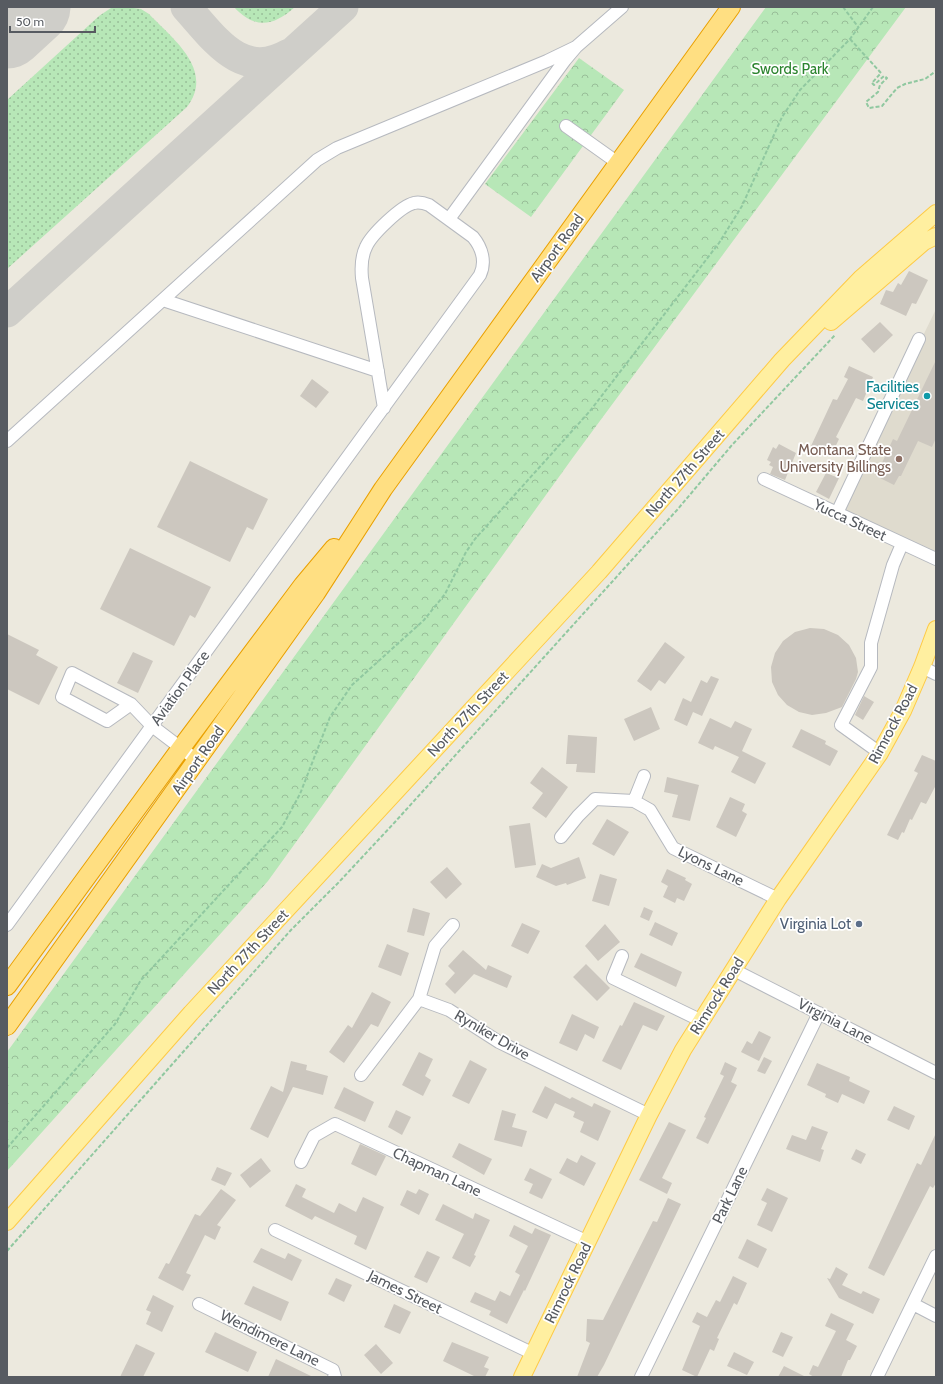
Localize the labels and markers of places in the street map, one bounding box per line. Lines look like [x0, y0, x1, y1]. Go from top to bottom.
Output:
place label: Facilities Services [866, 378, 919, 413]
marker: Facilities Services [922, 391, 932, 401]
place label: Montana State University Billings [779, 441, 891, 476]
marker: Montana State University Billings [894, 454, 904, 464]
place label: Virginia Lot [780, 915, 851, 933]
marker: Virginia Lot [854, 919, 864, 929]

